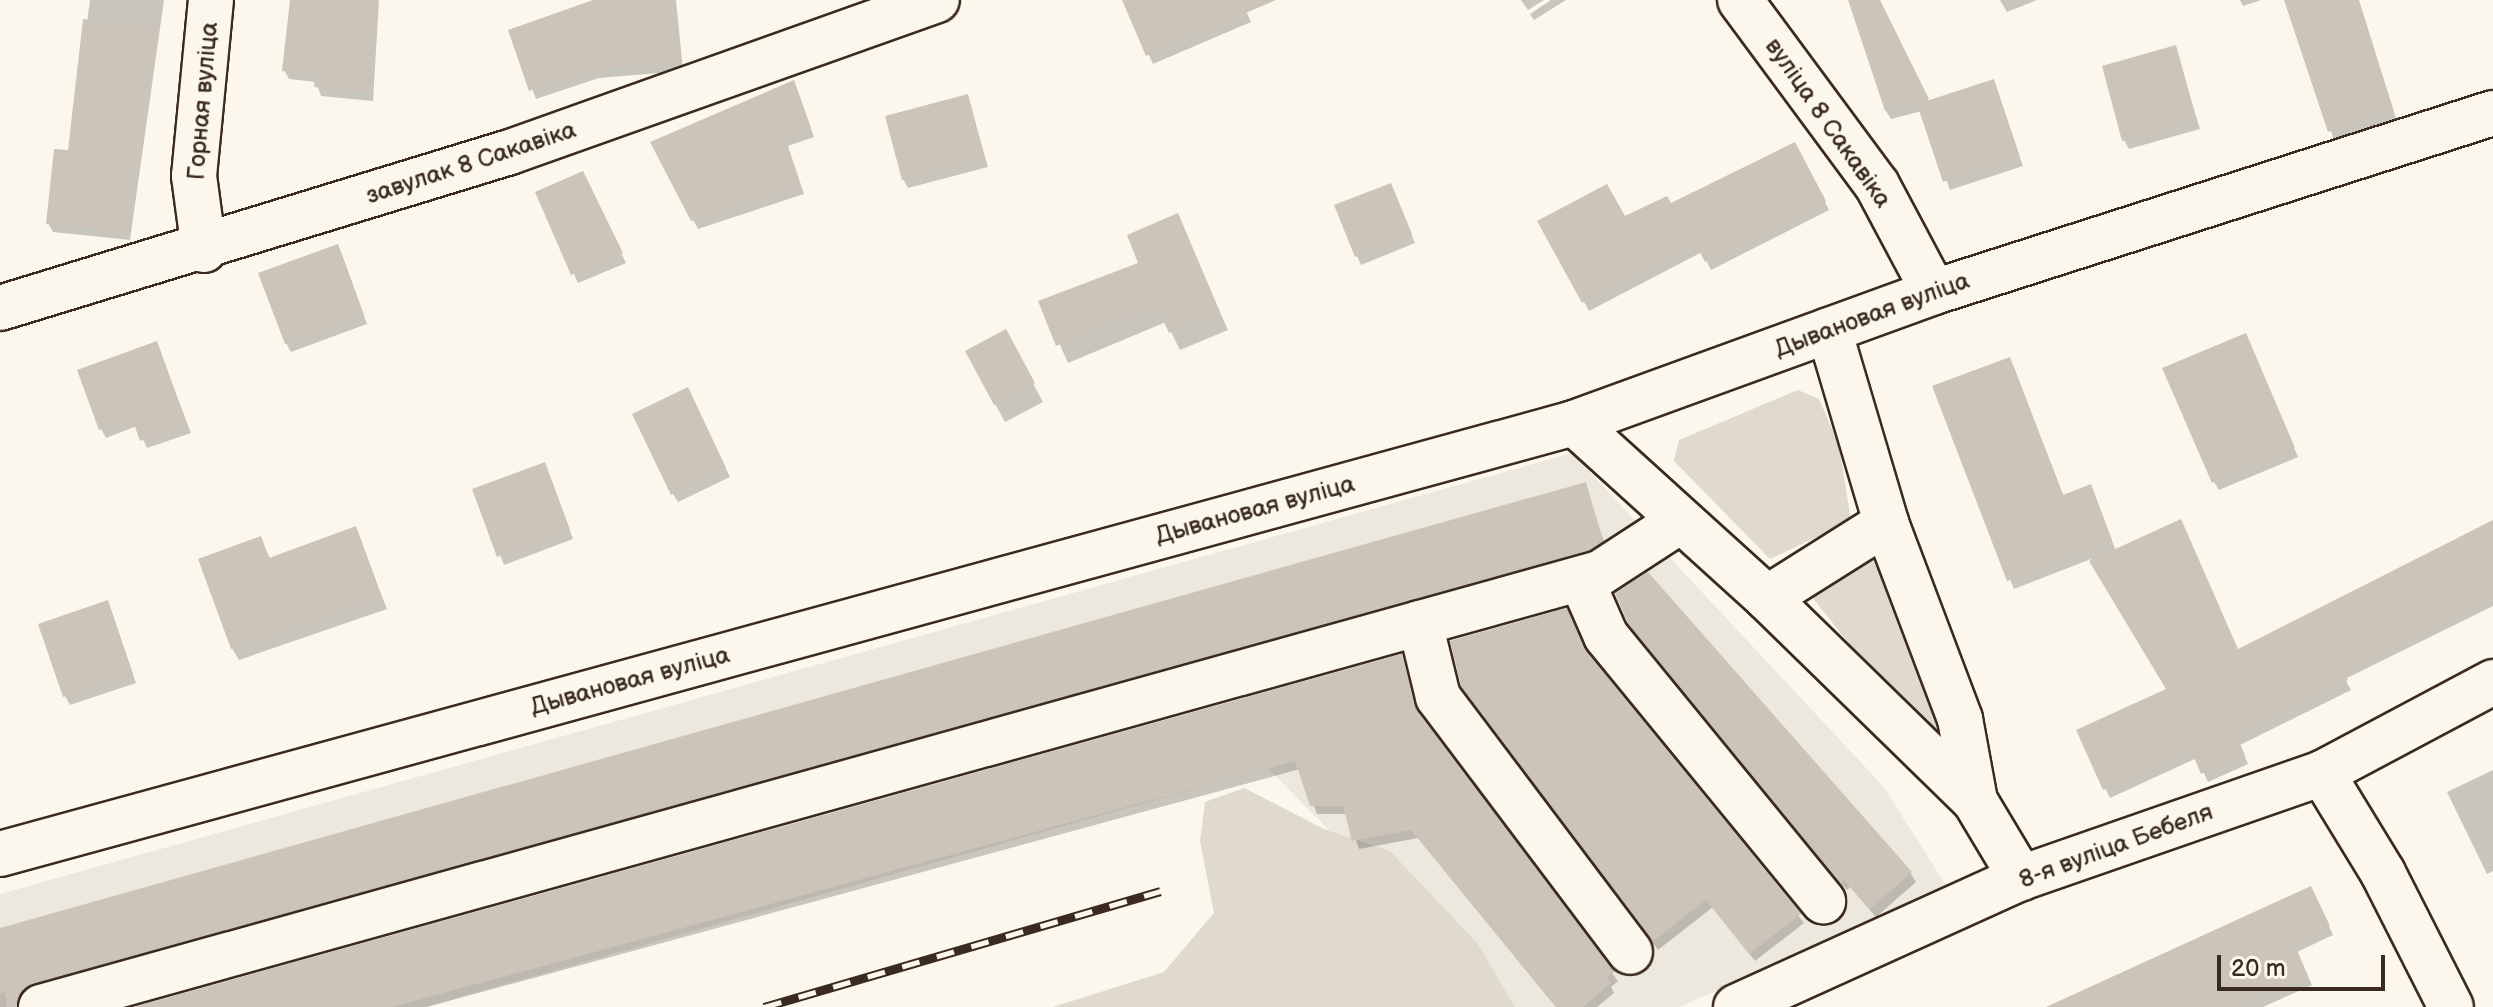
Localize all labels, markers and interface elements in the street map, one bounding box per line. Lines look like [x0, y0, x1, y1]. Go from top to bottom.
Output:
street label: Горная вуліца [182, 21, 224, 181]
street label: вуліца 8 Сакавіка [1759, 33, 1897, 213]
street label: завулак 8 Сакавіка [362, 115, 580, 211]
street label: Дывановая вуліца [1771, 266, 1973, 364]
street label: Дывановая вуліца [1152, 470, 1358, 550]
street label: Дывановая вуліца [527, 641, 733, 721]
street label: 8-я вуліца Бебеля [2015, 798, 2217, 894]
scale bar [2221, 939, 2389, 989]
text: 20 m [2231, 954, 2286, 983]

